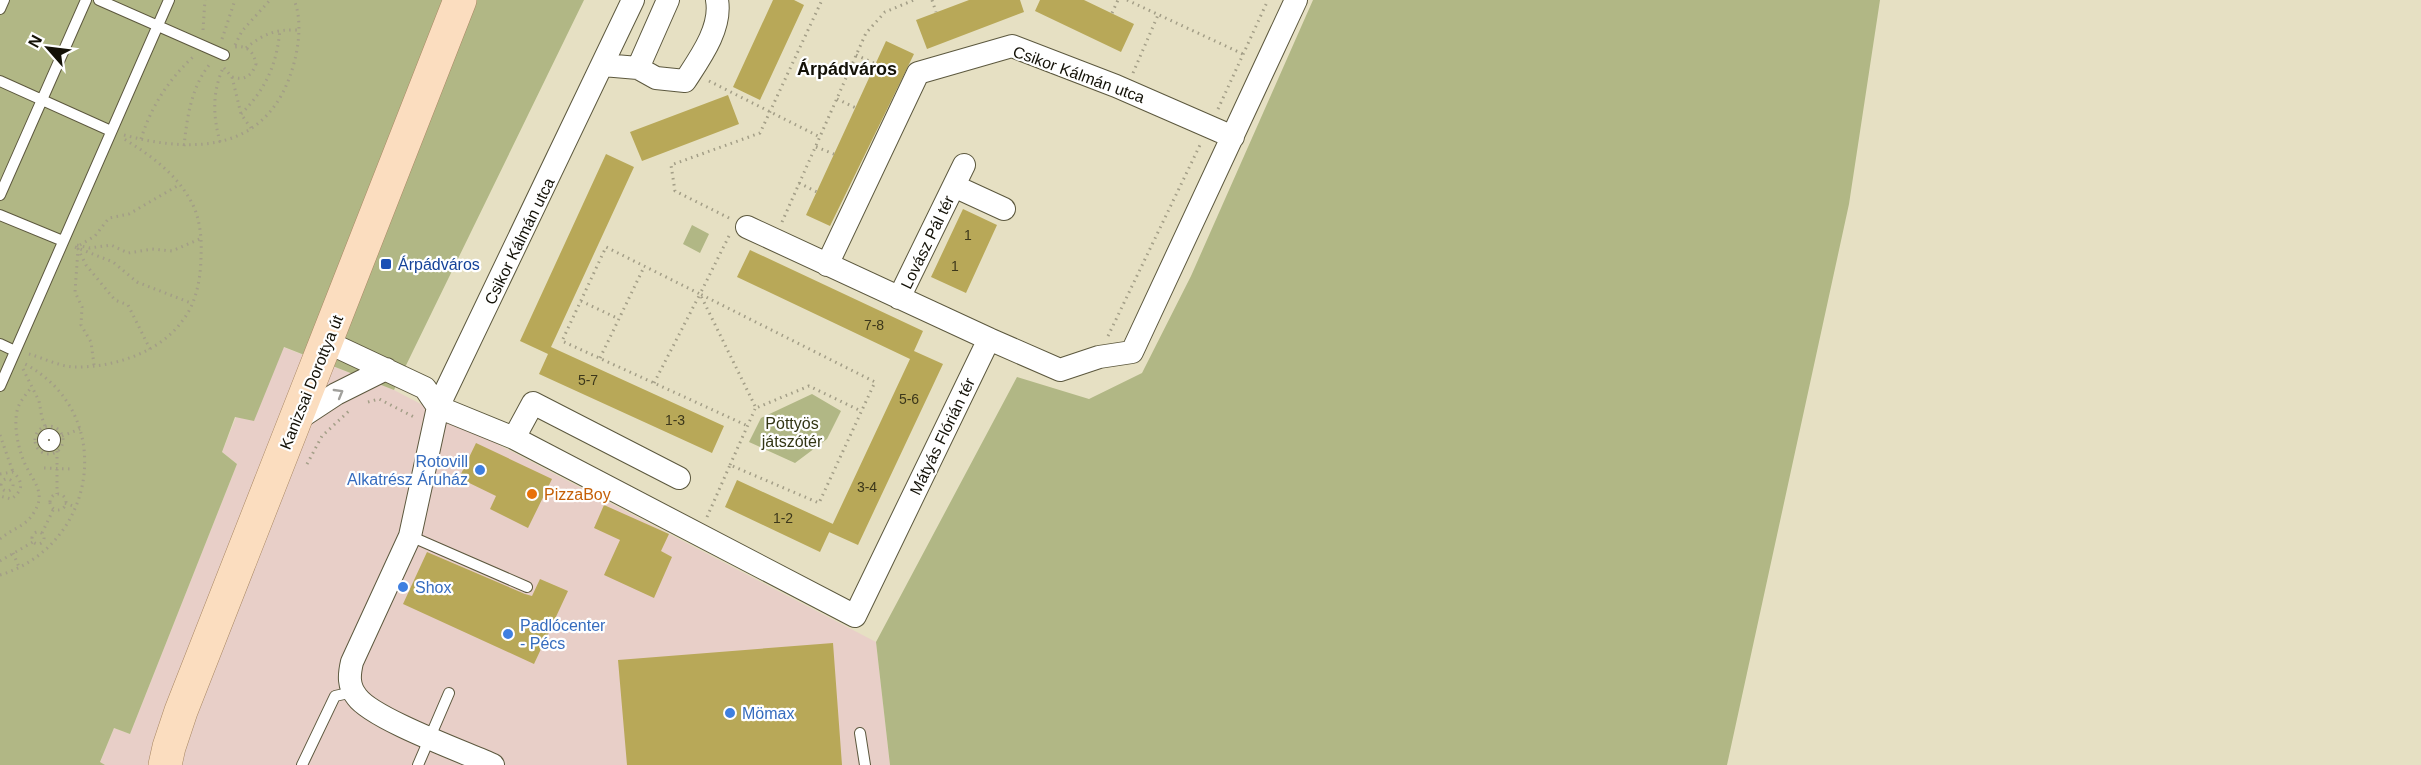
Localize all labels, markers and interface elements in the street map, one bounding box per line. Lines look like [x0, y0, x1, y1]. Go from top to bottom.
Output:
north arrow [18, 18, 78, 78]
text: N [25, 32, 45, 50]
street label: Csikor Kálmán utca [1011, 43, 1147, 106]
district label: Árpádváros [797, 58, 897, 79]
street label: Csikor Kálmán utca [481, 175, 558, 307]
street label: Lovász Pál tér [898, 192, 958, 292]
house number: 1 [964, 227, 972, 243]
place label: Árpádváros [398, 255, 480, 273]
marker: Árpádváros [379, 257, 393, 271]
house number: 1 [951, 258, 959, 274]
street label: Kanizsai Dorottya út [277, 312, 346, 452]
house number: 7-8 [864, 317, 884, 333]
house number: 5-7 [578, 372, 598, 388]
street label: Mátyás Flórián tér [907, 374, 978, 497]
one-way arrow [333, 389, 343, 400]
house number: 5-6 [899, 391, 919, 407]
house number: 1-3 [665, 412, 685, 428]
park label: Pöttyös játszótér [761, 415, 823, 450]
place label: Rotovill Alkatrész Áruház [347, 453, 468, 488]
marker: Rotovill Alkatrész Áruház [473, 463, 487, 477]
house number: 3-4 [857, 479, 877, 495]
place label: PizzaBoy [544, 486, 611, 503]
marker: PizzaBoy [525, 487, 539, 501]
house number: 1-2 [773, 510, 793, 526]
place label: Shox [415, 579, 451, 596]
marker: Shox [396, 580, 410, 594]
place label: Padlócenter - Pécs [520, 617, 606, 652]
marker: Padlócenter - Pécs [501, 627, 515, 641]
place label: Mömax [742, 705, 794, 722]
marker: Mömax [723, 706, 737, 720]

